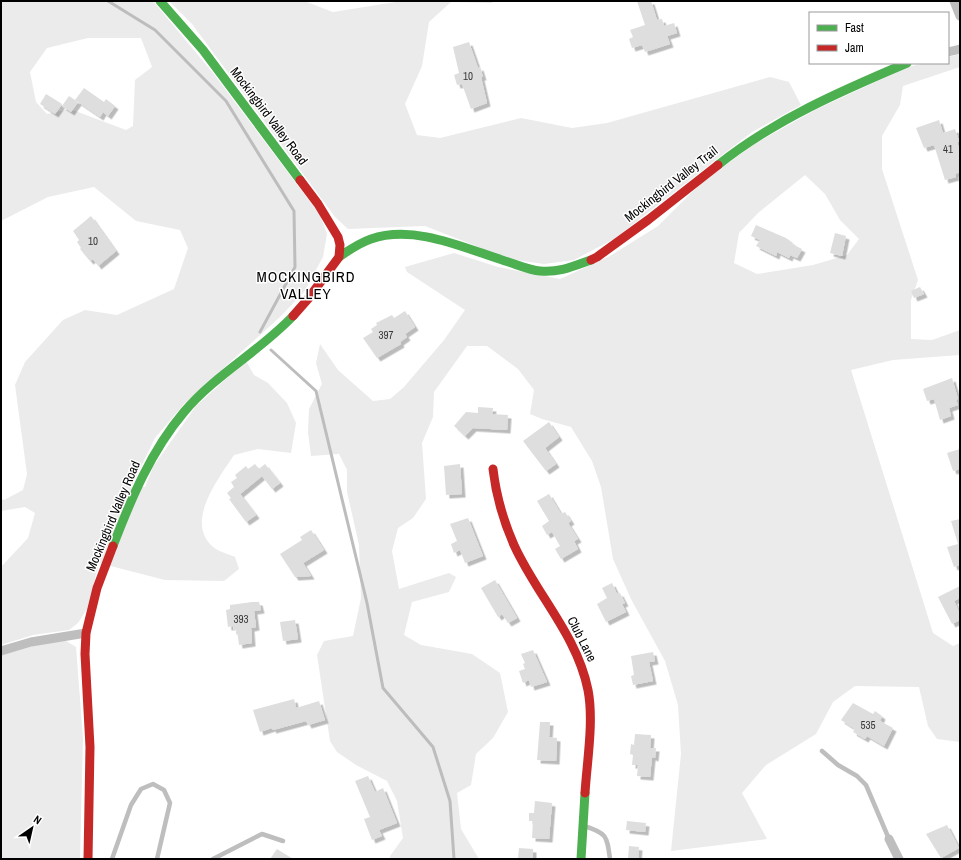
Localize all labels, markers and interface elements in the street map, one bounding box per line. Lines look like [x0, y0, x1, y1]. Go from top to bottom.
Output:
legend [809, 12, 949, 64]
text: Fast [845, 20, 864, 36]
text: Jam [845, 40, 864, 56]
street label: Mockingbird Valley Road [227, 64, 311, 168]
house number: 10 [463, 69, 473, 83]
street label: Mockingbird Valley Trail [621, 142, 721, 226]
house number: 41 [943, 142, 953, 156]
house number: 10 [88, 234, 98, 248]
district label: MOCKINGBIRD VALLEY [256, 266, 356, 304]
house number: 397 [378, 328, 394, 342]
street label: Mockingbird Valley Road [82, 458, 144, 574]
house number: 393 [233, 612, 249, 626]
street label: Club Lane [563, 613, 601, 665]
house number: 535 [860, 718, 876, 732]
north arrow [12, 808, 52, 848]
text: N [31, 812, 44, 827]

